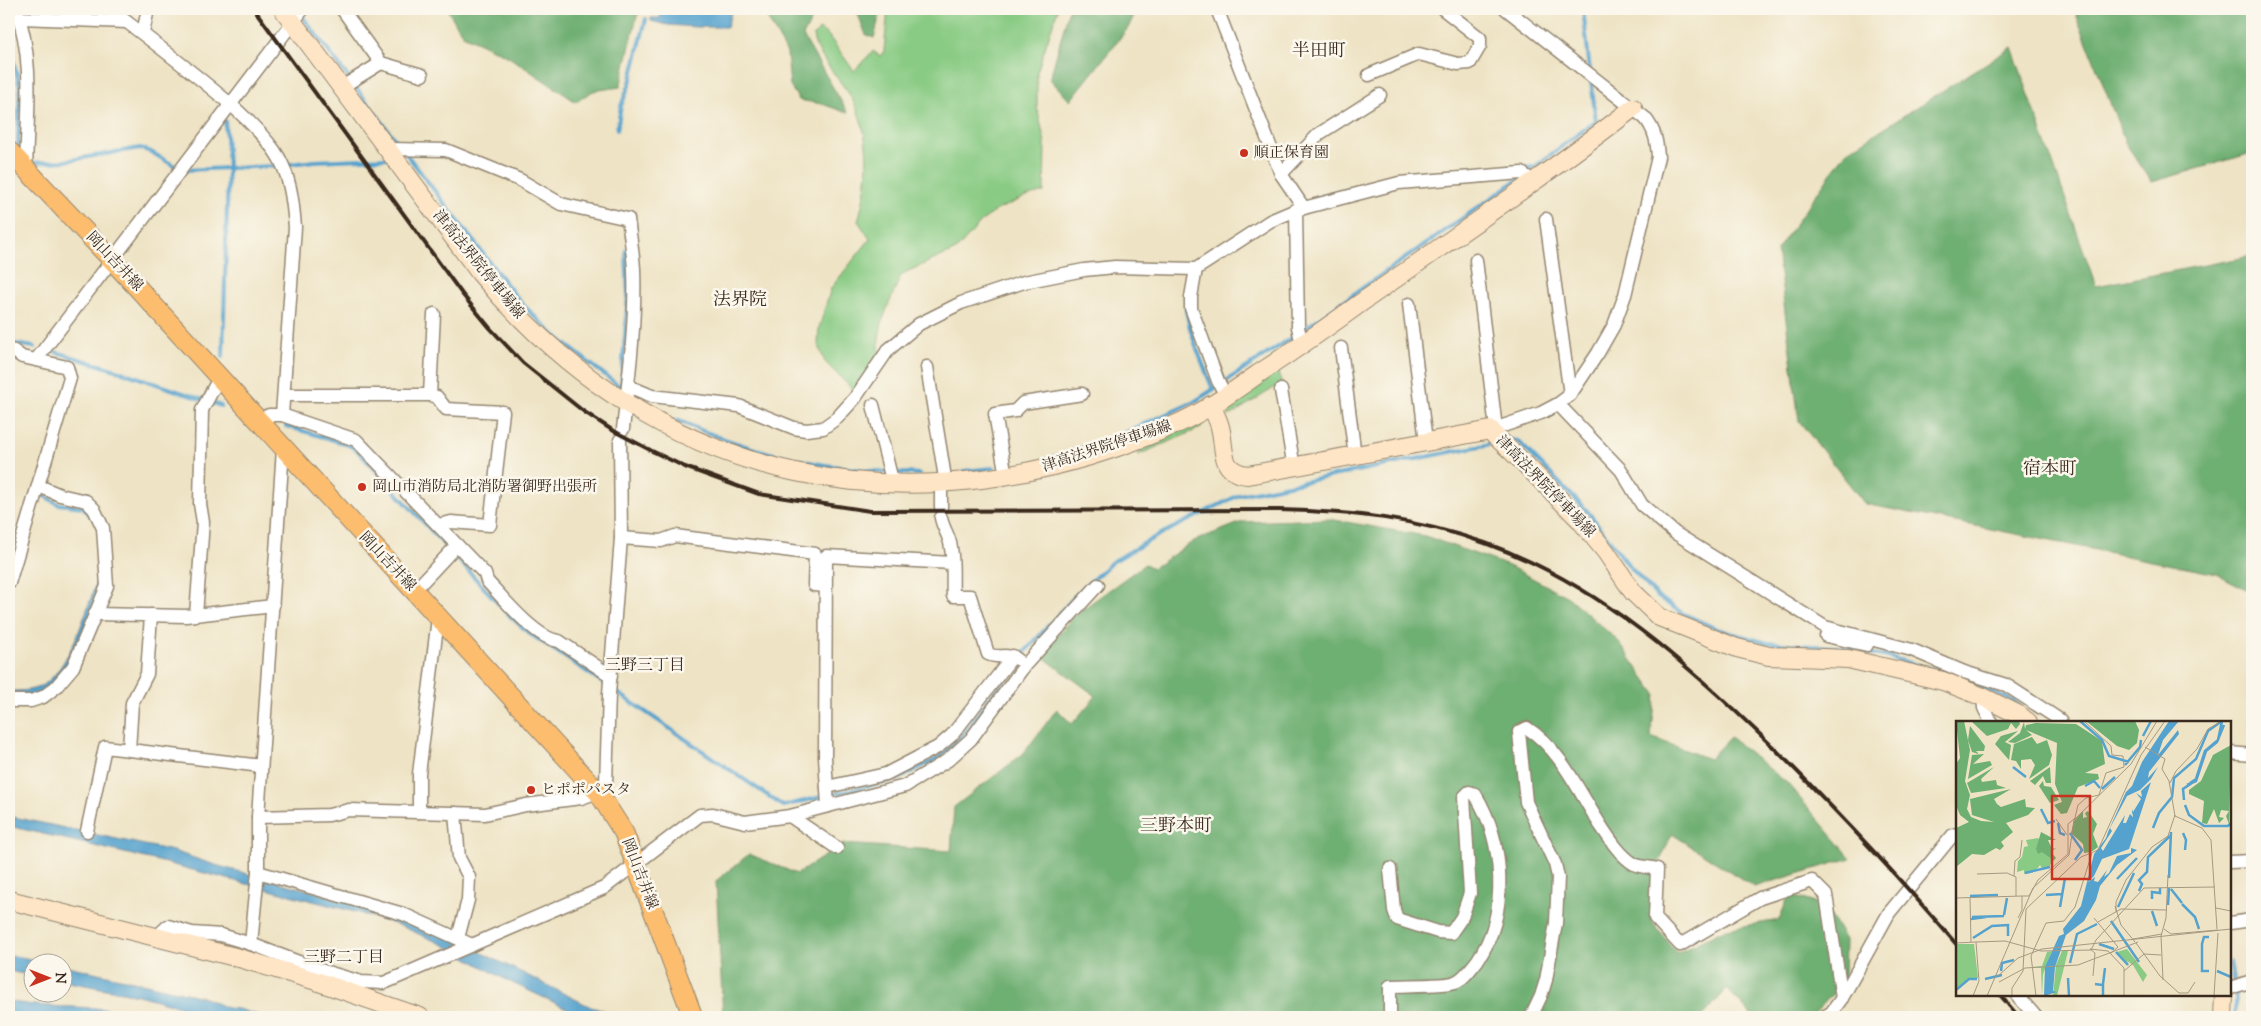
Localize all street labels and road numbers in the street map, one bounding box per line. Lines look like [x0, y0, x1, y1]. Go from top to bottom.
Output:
street label: 津高法界院停車場線 [427, 206, 529, 324]
street label: 岡山吉井線 [81, 227, 147, 297]
street label: 津高法界院停車場線 [1040, 416, 1174, 478]
street label: 津高法界院停車場線 [1491, 431, 1599, 543]
street label: 岡山吉井線 [354, 527, 420, 597]
street label: 岡山吉井線 [616, 835, 662, 913]

